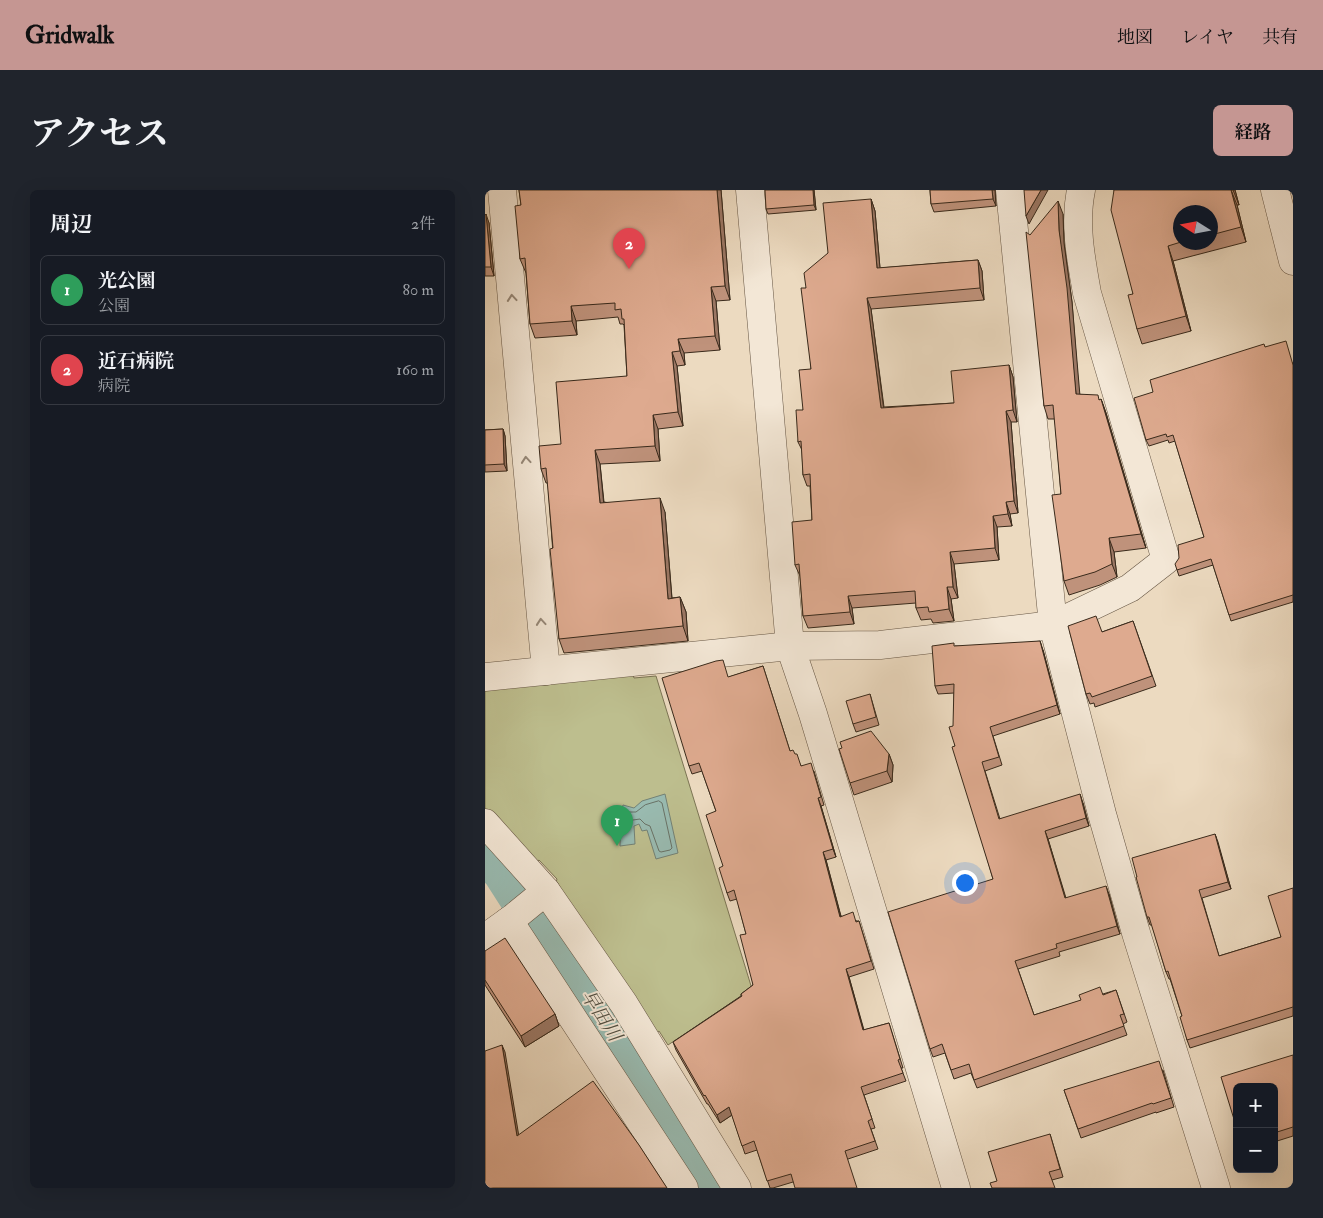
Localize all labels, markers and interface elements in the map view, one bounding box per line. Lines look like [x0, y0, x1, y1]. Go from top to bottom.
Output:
text: Gridwalk [25, 20, 114, 51]
text: 地図 [1117, 26, 1153, 49]
text: レイヤ [1181, 26, 1234, 49]
text: 共有 [1262, 26, 1298, 49]
button: 経路 [1213, 105, 1293, 156]
text: アクセス [30, 112, 169, 156]
north arrow [1173, 205, 1218, 250]
text: 周辺 [50, 211, 92, 238]
text: 2件 [411, 214, 435, 234]
pin: 2 [613, 228, 645, 269]
text: 光公園 [98, 269, 155, 293]
text: 1 [64, 280, 70, 300]
text: 80 m [403, 280, 434, 300]
one-way arrow [507, 294, 518, 302]
text: 公園 [98, 296, 130, 316]
text: 近石病院 [98, 349, 174, 373]
text: 2 [63, 360, 71, 380]
text: 160 m [396, 360, 434, 380]
text: 病院 [98, 376, 130, 396]
one-way arrow [521, 456, 532, 464]
one-way arrow [536, 618, 547, 626]
pin: 1 [601, 805, 633, 846]
your location [952, 870, 978, 896]
water label: 早田川 [576, 985, 628, 1048]
map controls [1233, 1083, 1278, 1173]
button: + [1233, 1083, 1278, 1128]
button: − [1233, 1128, 1278, 1173]

